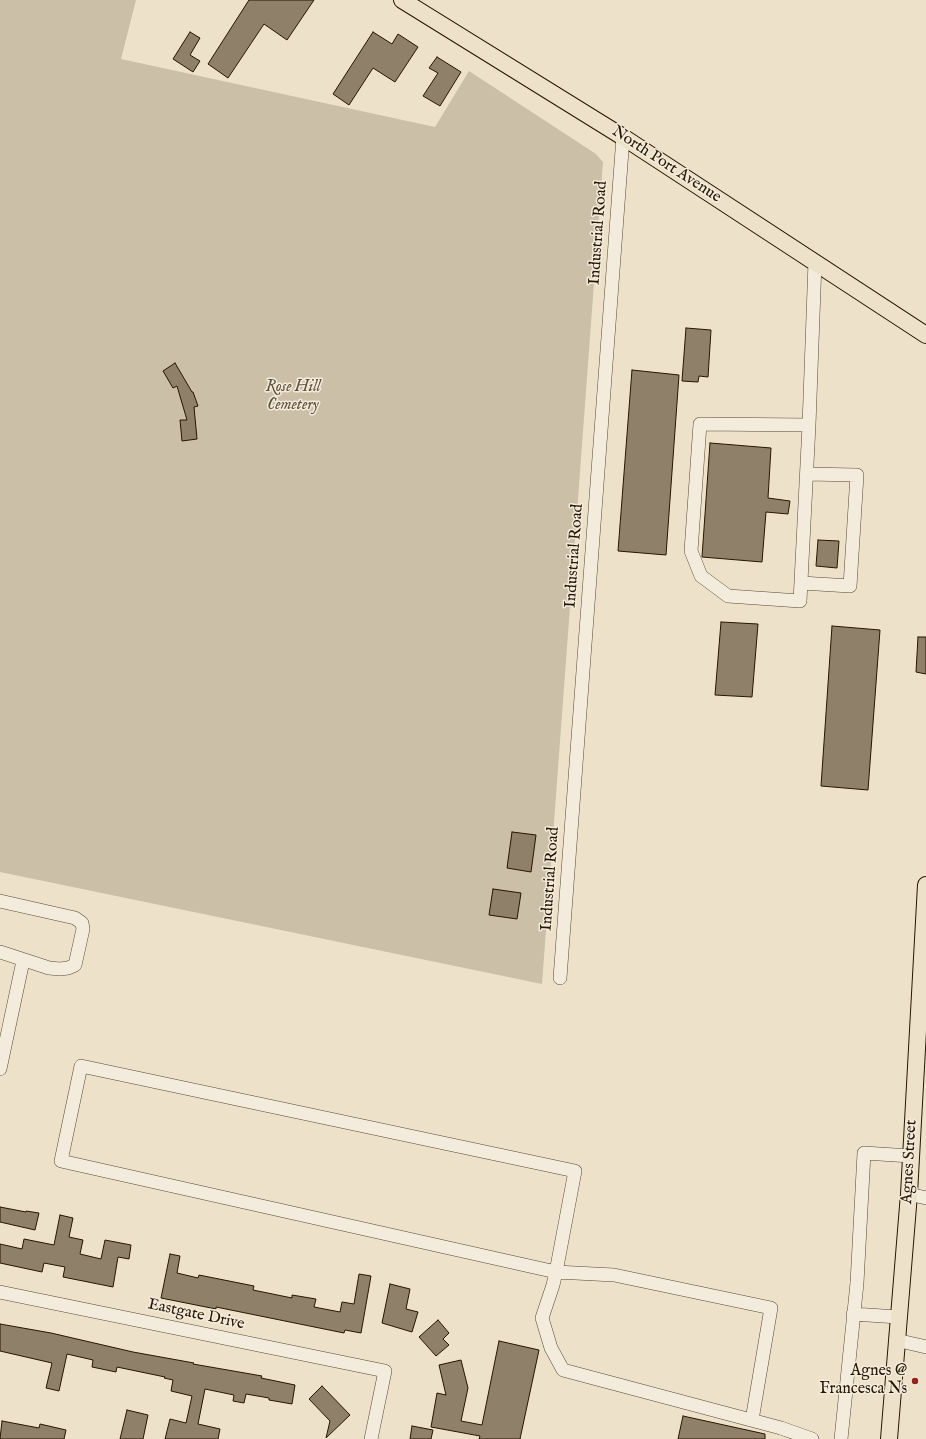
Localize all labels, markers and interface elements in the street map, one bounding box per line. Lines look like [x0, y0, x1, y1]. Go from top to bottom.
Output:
street label: North Port Avenue [608, 122, 724, 208]
street label: Industrial Road [586, 180, 612, 286]
park label: Rose Hill Cemetery [265, 378, 321, 416]
street label: Industrial Road [562, 503, 588, 609]
street label: Industrial Road [538, 826, 564, 932]
street label: Agnes Street [898, 1119, 922, 1205]
street label: Eastgate Drive [146, 1295, 246, 1335]
place label: Agnes @ Francesca Ns [820, 1362, 907, 1400]
marker: Agnes @ Francesca Ns [910, 1376, 920, 1386]

